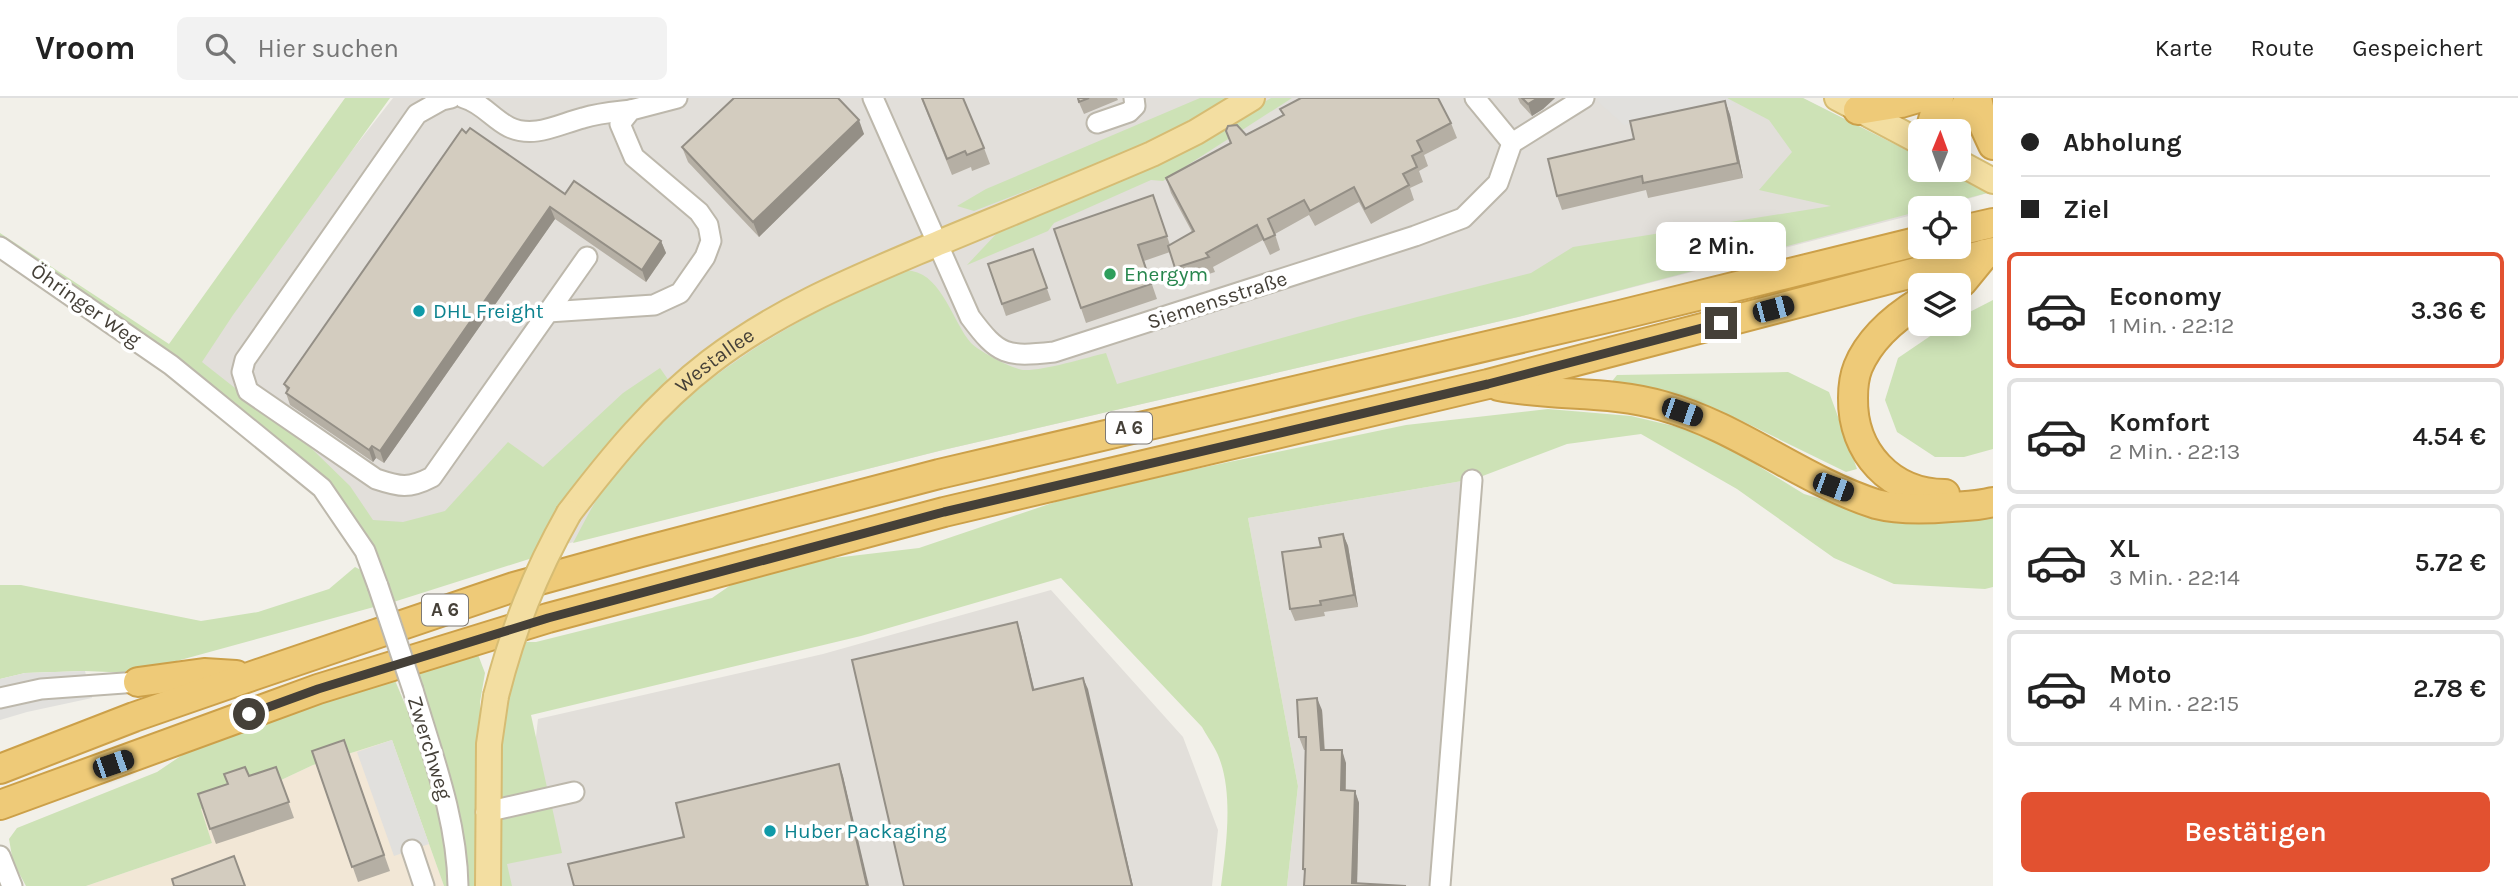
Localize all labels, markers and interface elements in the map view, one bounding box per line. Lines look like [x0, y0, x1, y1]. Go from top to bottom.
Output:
search box [177, 17, 667, 80]
text: Vroom [35, 29, 135, 67]
icon: search [201, 29, 239, 67]
text: Hier suchen [257, 33, 399, 64]
text: Karte [2155, 34, 2213, 62]
text: Route [2251, 34, 2314, 62]
text: Gespeichert [2352, 34, 2483, 62]
north arrow [1908, 119, 1970, 182]
map controls [1908, 119, 1971, 336]
text: Abholung [2063, 127, 2182, 158]
text: Ziel [2063, 194, 2110, 225]
button: locate [1908, 196, 1971, 259]
callout: 2 Min. [1656, 222, 1786, 271]
text: 2 Min. [1688, 233, 1754, 260]
street label: Öhringer Weg [26, 258, 146, 352]
place label: Energym [1124, 262, 1208, 286]
marker: Energym [1102, 266, 1118, 282]
street label: Siemensstraße [1144, 266, 1290, 334]
button: layers [1908, 273, 1971, 336]
icon: car [2025, 279, 2088, 342]
text: Economy [2109, 281, 2221, 312]
car [1750, 293, 1797, 325]
text: 3.36 € [2410, 295, 2486, 326]
place label: DHL Freight [433, 299, 544, 323]
marker: DHL Freight [411, 303, 427, 319]
route end [1705, 307, 1737, 339]
text: 1 Min. · 22:12 [2109, 312, 2234, 339]
street label: Westallee [670, 323, 759, 398]
car [1659, 395, 1706, 429]
icon: car [2025, 405, 2088, 468]
text: Komfort [2109, 407, 2210, 438]
road number: A 6 [1106, 412, 1152, 444]
text: 4.54 € [2412, 421, 2486, 452]
text: 2 Min. · 22:13 [2109, 438, 2240, 465]
car [1810, 470, 1857, 504]
icon: car [2025, 531, 2088, 594]
text: XL [2109, 533, 2140, 564]
text: 5.72 € [2415, 547, 2486, 578]
text: 3 Min. · 22:14 [2109, 564, 2240, 591]
road number: A 6 [422, 594, 468, 625]
icon: car [2025, 657, 2088, 720]
text: Moto [2109, 659, 2171, 690]
text: 2.78 € [2413, 673, 2486, 704]
text: 4 Min. · 22:15 [2109, 690, 2239, 717]
street label: Zwerchweg [403, 693, 457, 803]
route start [233, 698, 265, 730]
car [90, 747, 137, 781]
button: Bestätigen [2021, 792, 2490, 872]
place label: Huber Packaging [784, 819, 947, 843]
marker: Huber Packaging [762, 823, 778, 839]

